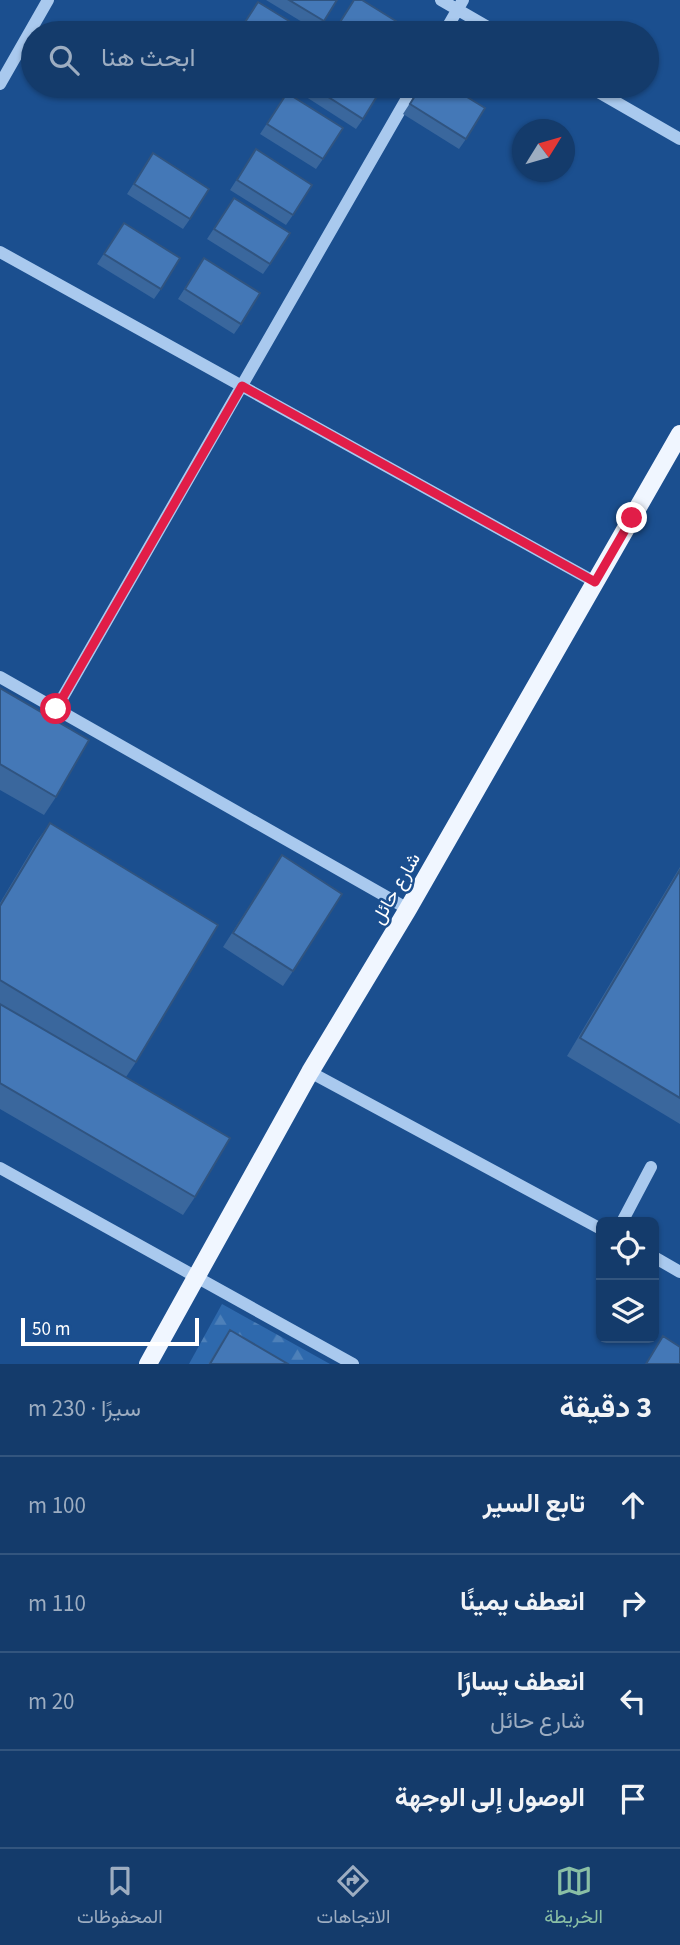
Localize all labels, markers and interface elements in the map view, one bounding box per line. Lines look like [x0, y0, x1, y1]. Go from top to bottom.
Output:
search box [21, 21, 659, 98]
text: ابحث هنا [101, 39, 195, 76]
icon: search [45, 41, 83, 79]
north arrow [512, 119, 575, 182]
route end [616, 502, 647, 533]
route start [40, 693, 71, 724]
street label: شارع حائل [365, 848, 428, 929]
map controls [596, 1217, 659, 1343]
button: locate [596, 1217, 659, 1280]
button: layers [596, 1280, 659, 1343]
scale bar [21, 1315, 200, 1347]
text: 50 m [32, 1316, 70, 1343]
text: 3 دقيقة [559, 1386, 652, 1429]
text: سيرًا · 230 m [28, 1392, 141, 1425]
text: تابع السير [483, 1485, 585, 1522]
icon: ahead [614, 1486, 652, 1524]
text: 100 m [28, 1489, 86, 1522]
text: انعطف يمينًا [460, 1583, 585, 1620]
icon: right [614, 1584, 652, 1622]
text: 110 m [28, 1587, 86, 1620]
text: انعطف يسارًا [457, 1663, 585, 1700]
icon: left [614, 1682, 652, 1720]
text: 20 m [28, 1685, 75, 1718]
text: شارع حائل [490, 1704, 585, 1737]
text: الوصول إلى الوجهة [395, 1779, 585, 1816]
icon: arrive [614, 1780, 652, 1818]
tab: المحفوظات [77, 1862, 163, 1933]
tab: الاتجاهات [317, 1862, 390, 1933]
tab: الخريطة [544, 1862, 603, 1933]

